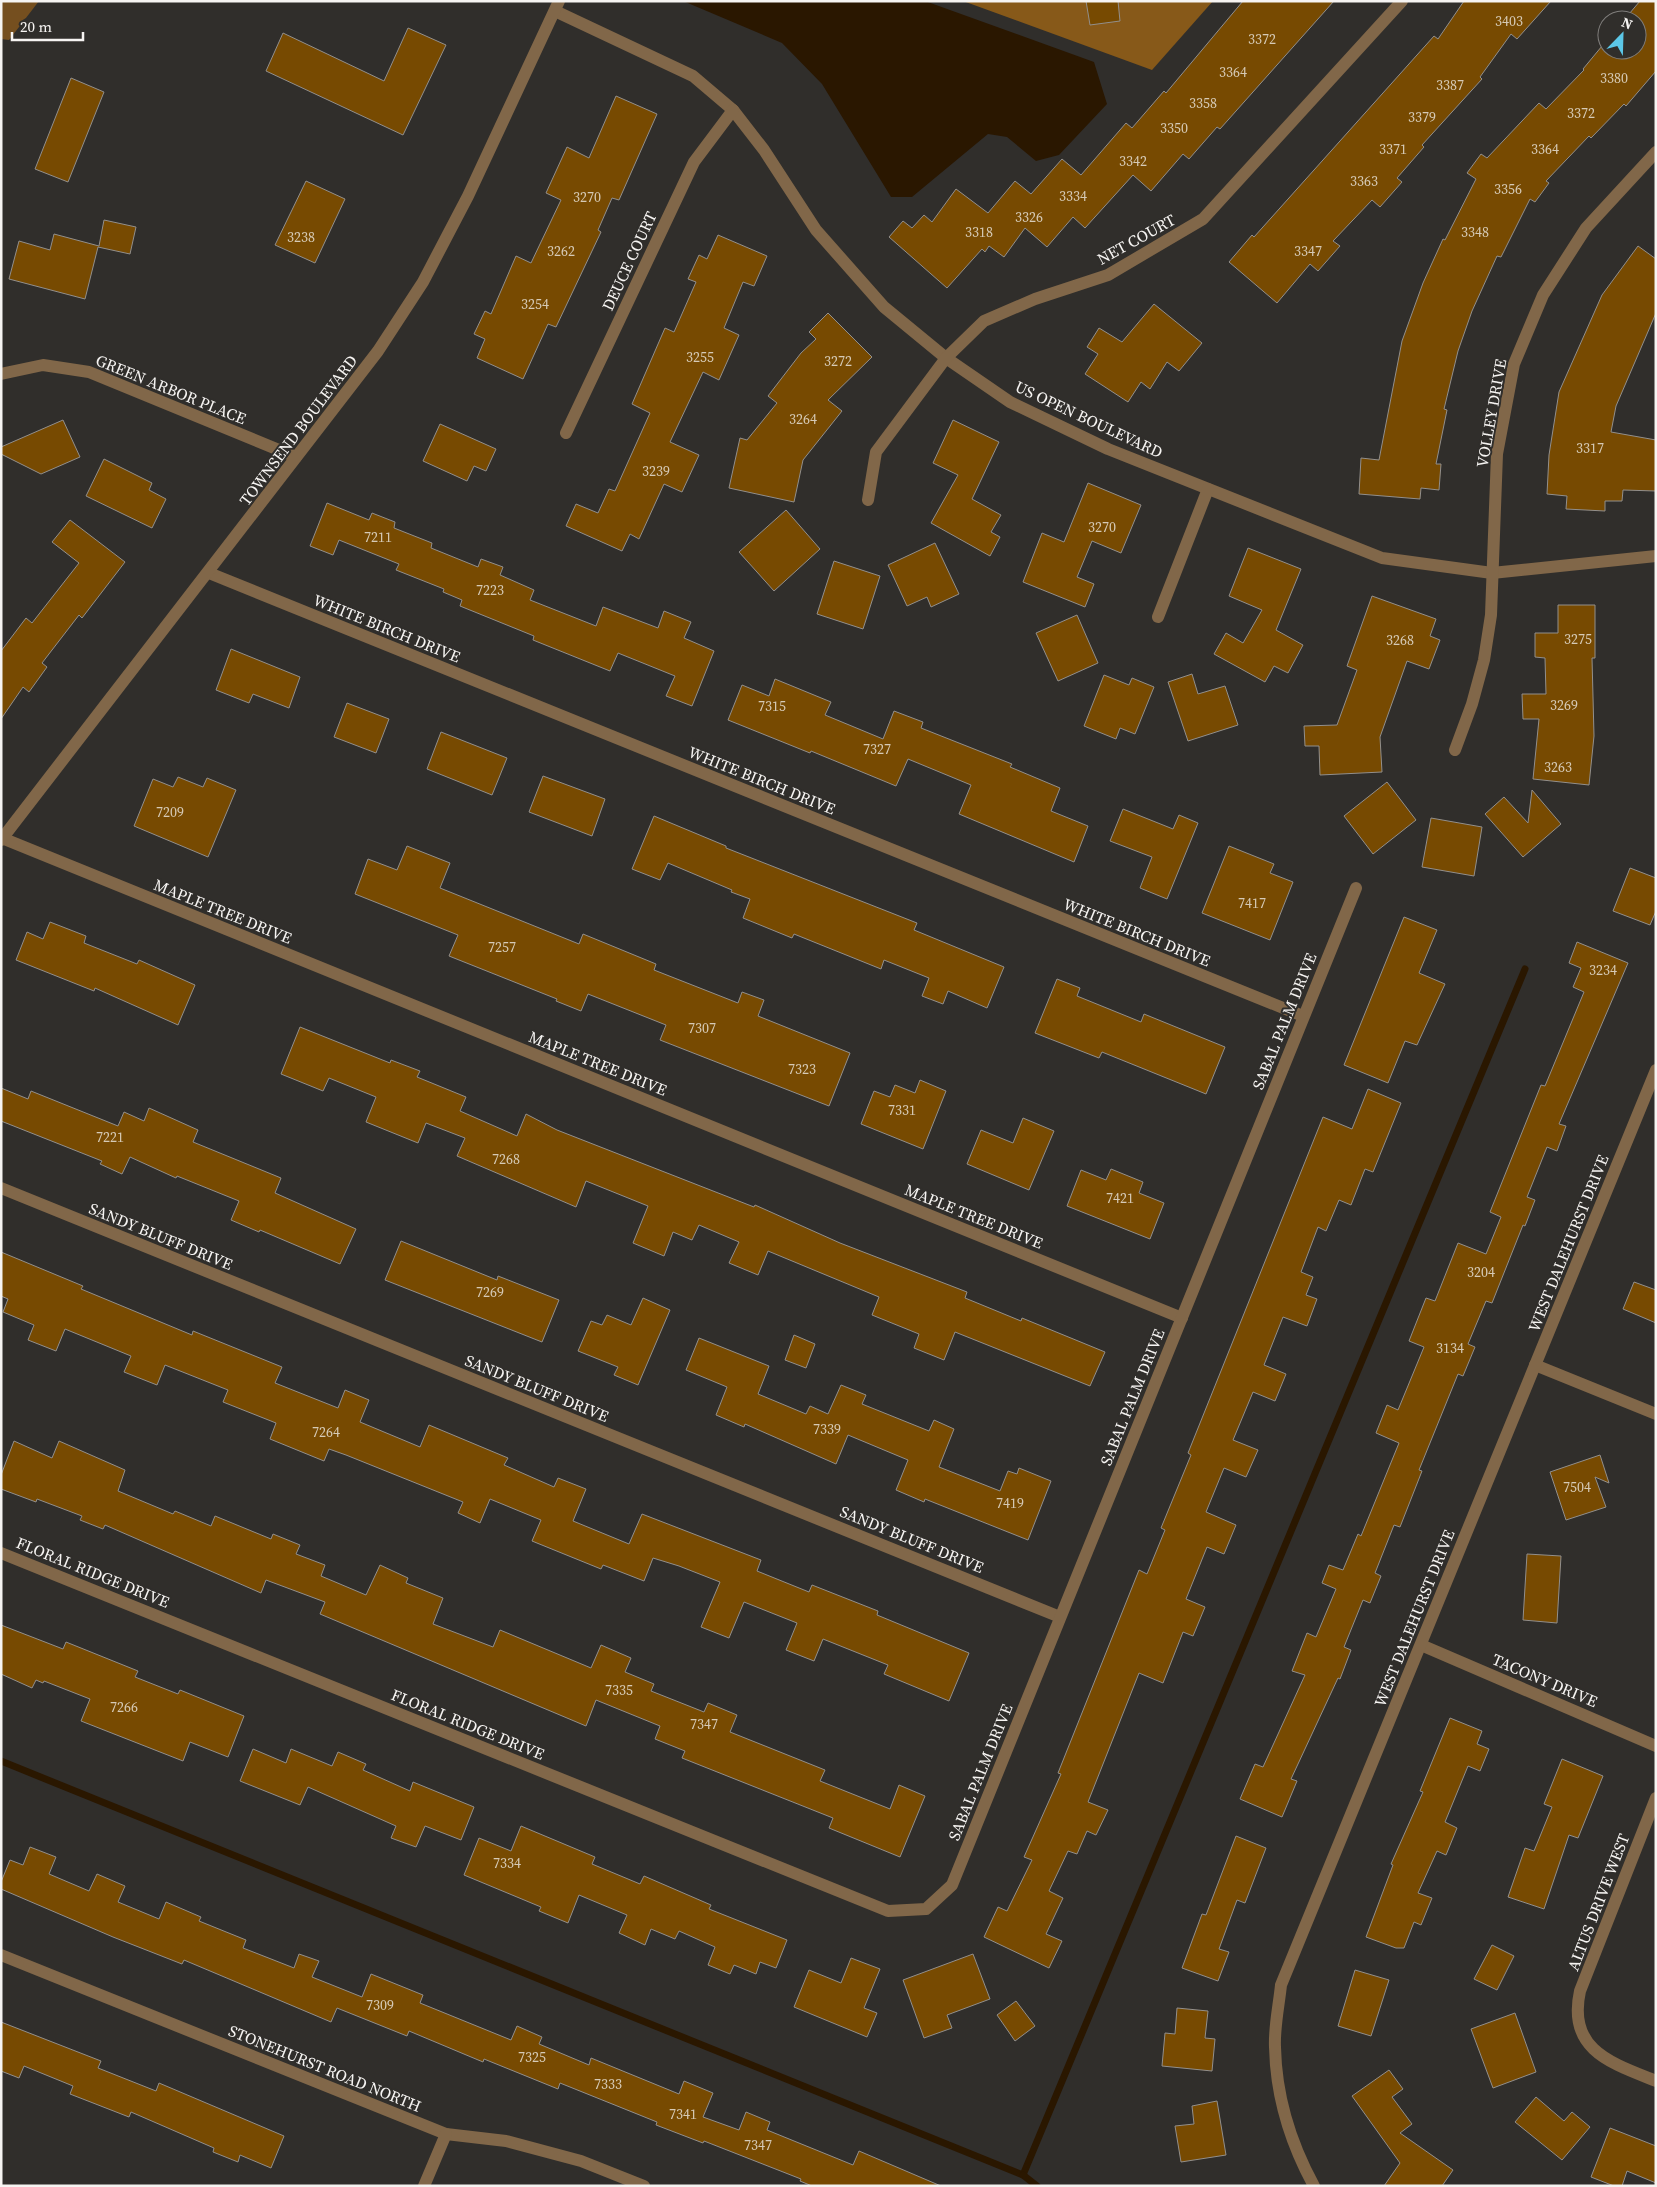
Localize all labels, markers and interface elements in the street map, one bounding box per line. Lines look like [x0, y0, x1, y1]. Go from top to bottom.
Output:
scale bar [12, 10, 84, 42]
north arrow [1597, 10, 1647, 60]
house number: 3403 [1495, 11, 1523, 31]
text: N [1618, 12, 1636, 34]
text: 20 m [20, 16, 52, 37]
house number: 3372 [1248, 29, 1276, 49]
house number: 3364 [1219, 62, 1247, 82]
house number: 3380 [1600, 68, 1628, 88]
house number: 3387 [1436, 75, 1464, 95]
house number: 3358 [1189, 93, 1217, 113]
house number: 3372 [1567, 103, 1595, 123]
house number: 3379 [1408, 107, 1436, 127]
house number: 3350 [1160, 118, 1188, 138]
house number: 3371 [1379, 139, 1407, 159]
house number: 3364 [1531, 139, 1559, 159]
house number: 3342 [1119, 151, 1147, 171]
house number: 3363 [1350, 171, 1378, 191]
house number: 3356 [1494, 179, 1522, 199]
house number: 3334 [1059, 186, 1087, 206]
house number: 3270 [573, 187, 601, 207]
house number: 3326 [1015, 207, 1043, 227]
street label: DEUCE COURT [596, 208, 662, 314]
street label: NET COURT [1093, 208, 1179, 270]
house number: 3318 [965, 222, 993, 242]
house number: 3348 [1461, 222, 1489, 242]
house number: 3238 [287, 227, 315, 247]
house number: 3262 [547, 241, 575, 261]
house number: 3347 [1294, 241, 1322, 261]
house number: 3254 [521, 294, 549, 314]
house number: 3255 [686, 347, 714, 367]
street label: GREEN ARBOR PLACE [93, 349, 250, 429]
street label: TOWNSEND BOULEVARD [234, 350, 362, 510]
house number: 3272 [824, 351, 852, 371]
street label: VOLLEY DRIVE [1471, 357, 1511, 469]
street label: US OPEN BOULEVARD [1012, 375, 1166, 463]
house number: 3264 [789, 409, 817, 429]
house number: 3317 [1576, 438, 1604, 458]
house number: 3239 [642, 461, 670, 481]
house number: 3270 [1088, 517, 1116, 537]
house number: 7211 [364, 527, 392, 547]
house number: 7223 [476, 580, 504, 600]
street label: WHITE BIRCH DRIVE [310, 588, 464, 668]
house number: 3275 [1564, 629, 1592, 649]
house number: 3268 [1386, 630, 1414, 650]
house number: 3269 [1550, 695, 1578, 715]
house number: 7315 [758, 696, 786, 716]
house number: 7327 [863, 739, 891, 759]
street label: WHITE BIRCH DRIVE [685, 740, 839, 820]
house number: 3263 [1544, 757, 1572, 777]
house number: 7209 [156, 802, 184, 822]
street label: MAPLE TREE DRIVE [151, 873, 296, 949]
street label: WHITE BIRCH DRIVE [1060, 892, 1214, 972]
house number: 7417 [1238, 893, 1266, 913]
house number: 7257 [488, 937, 516, 957]
street label: SABAL PALM DRIVE [1247, 949, 1322, 1093]
house number: 3234 [1589, 960, 1617, 980]
house number: 7307 [688, 1018, 716, 1038]
street label: MAPLE TREE DRIVE [526, 1025, 671, 1101]
house number: 7323 [788, 1059, 816, 1079]
house number: 7331 [888, 1100, 916, 1120]
house number: 7221 [96, 1127, 124, 1147]
house number: 7268 [492, 1149, 520, 1169]
street label: WEST DALEHURST DRIVE [1522, 1151, 1614, 1335]
street label: MAPLE TREE DRIVE [902, 1178, 1047, 1254]
house number: 7421 [1106, 1188, 1134, 1208]
street label: SANDY BLUFF DRIVE [86, 1197, 236, 1275]
house number: 3204 [1467, 1262, 1495, 1282]
house number: 7269 [476, 1282, 504, 1302]
street label: SABAL PALM DRIVE [1095, 1325, 1170, 1469]
house number: 3134 [1436, 1338, 1464, 1358]
street label: SANDY BLUFF DRIVE [462, 1349, 612, 1427]
house number: 7339 [813, 1419, 841, 1439]
house number: 7264 [312, 1422, 340, 1442]
house number: 7504 [1563, 1477, 1591, 1497]
house number: 7419 [996, 1493, 1024, 1513]
street label: SANDY BLUFF DRIVE [837, 1500, 987, 1578]
street label: WEST DALEHURST DRIVE [1368, 1526, 1460, 1710]
street label: FLORAL RIDGE DRIVE [13, 1531, 173, 1613]
street label: TACONY DRIVE [1489, 1648, 1601, 1712]
house number: 7335 [605, 1680, 633, 1700]
street label: FLORAL RIDGE DRIVE [388, 1683, 548, 1765]
house number: 7266 [110, 1697, 138, 1717]
street label: SABAL PALM DRIVE [943, 1700, 1018, 1844]
house number: 7347 [690, 1714, 718, 1734]
street label: ALTUS DRIVE WEST [1562, 1830, 1634, 1974]
house number: 7334 [493, 1853, 521, 1873]
house number: 7309 [366, 1995, 394, 2015]
street label: STONEHURST ROAD NORTH [225, 2019, 425, 2117]
house number: 7325 [518, 2047, 546, 2067]
house number: 7333 [594, 2074, 622, 2094]
house number: 7341 [669, 2104, 697, 2124]
house number: 7347 [744, 2135, 772, 2155]

